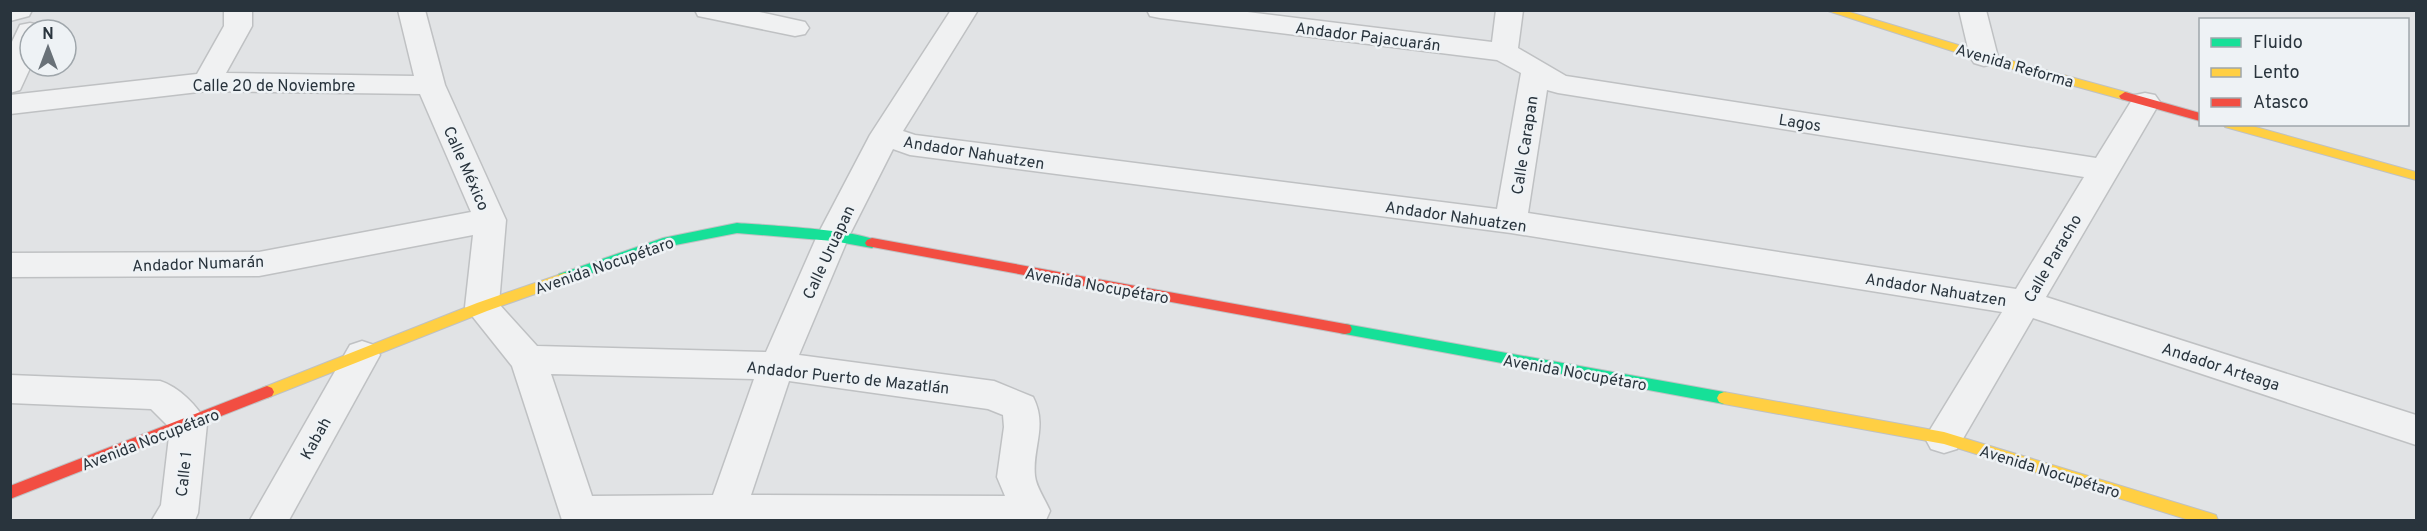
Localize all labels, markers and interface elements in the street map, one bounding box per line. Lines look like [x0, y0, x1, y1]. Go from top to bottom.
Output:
north arrow [18, 18, 78, 78]
legend [2199, 18, 2409, 126]
street label: Andador Pajacuarán [1294, 19, 1442, 57]
text: N [42, 25, 54, 45]
text: Fluido [2253, 32, 2303, 55]
street label: Avenida Reforma [1953, 41, 2076, 93]
text: Lento [2253, 62, 2299, 85]
street label: Calle 20 de Noviembre [193, 77, 355, 97]
text: Atasco [2253, 92, 2309, 115]
street label: Calle Carapan [1508, 94, 1544, 196]
street label: Lagos [1777, 111, 1822, 137]
street label: Calle México [438, 123, 493, 214]
street label: Andador Nahuatzen [902, 133, 1046, 175]
street label: Andador Nahuatzen [1384, 198, 1528, 238]
street label: Calle Uruapan [799, 203, 860, 303]
street label: Calle Paracho [2020, 211, 2087, 307]
street label: Avenida Nocupétaro [532, 234, 677, 300]
street label: Andador Numarán [132, 253, 264, 277]
street label: Avenida Nocupétaro [1023, 264, 1170, 309]
street label: Andador Nahuatzen [1864, 270, 2008, 312]
street label: Andador Arteaga [2159, 339, 2282, 396]
street label: Avenida Nocupétaro [1501, 351, 1648, 396]
street label: Andador Puerto de Mazatlán [745, 358, 950, 400]
street label: Avenida Nocupétaro [79, 405, 222, 476]
street label: Kabah [297, 414, 336, 464]
street label: Avenida Nocupétaro [1977, 442, 2122, 504]
street label: Calle 1 [173, 451, 197, 498]

